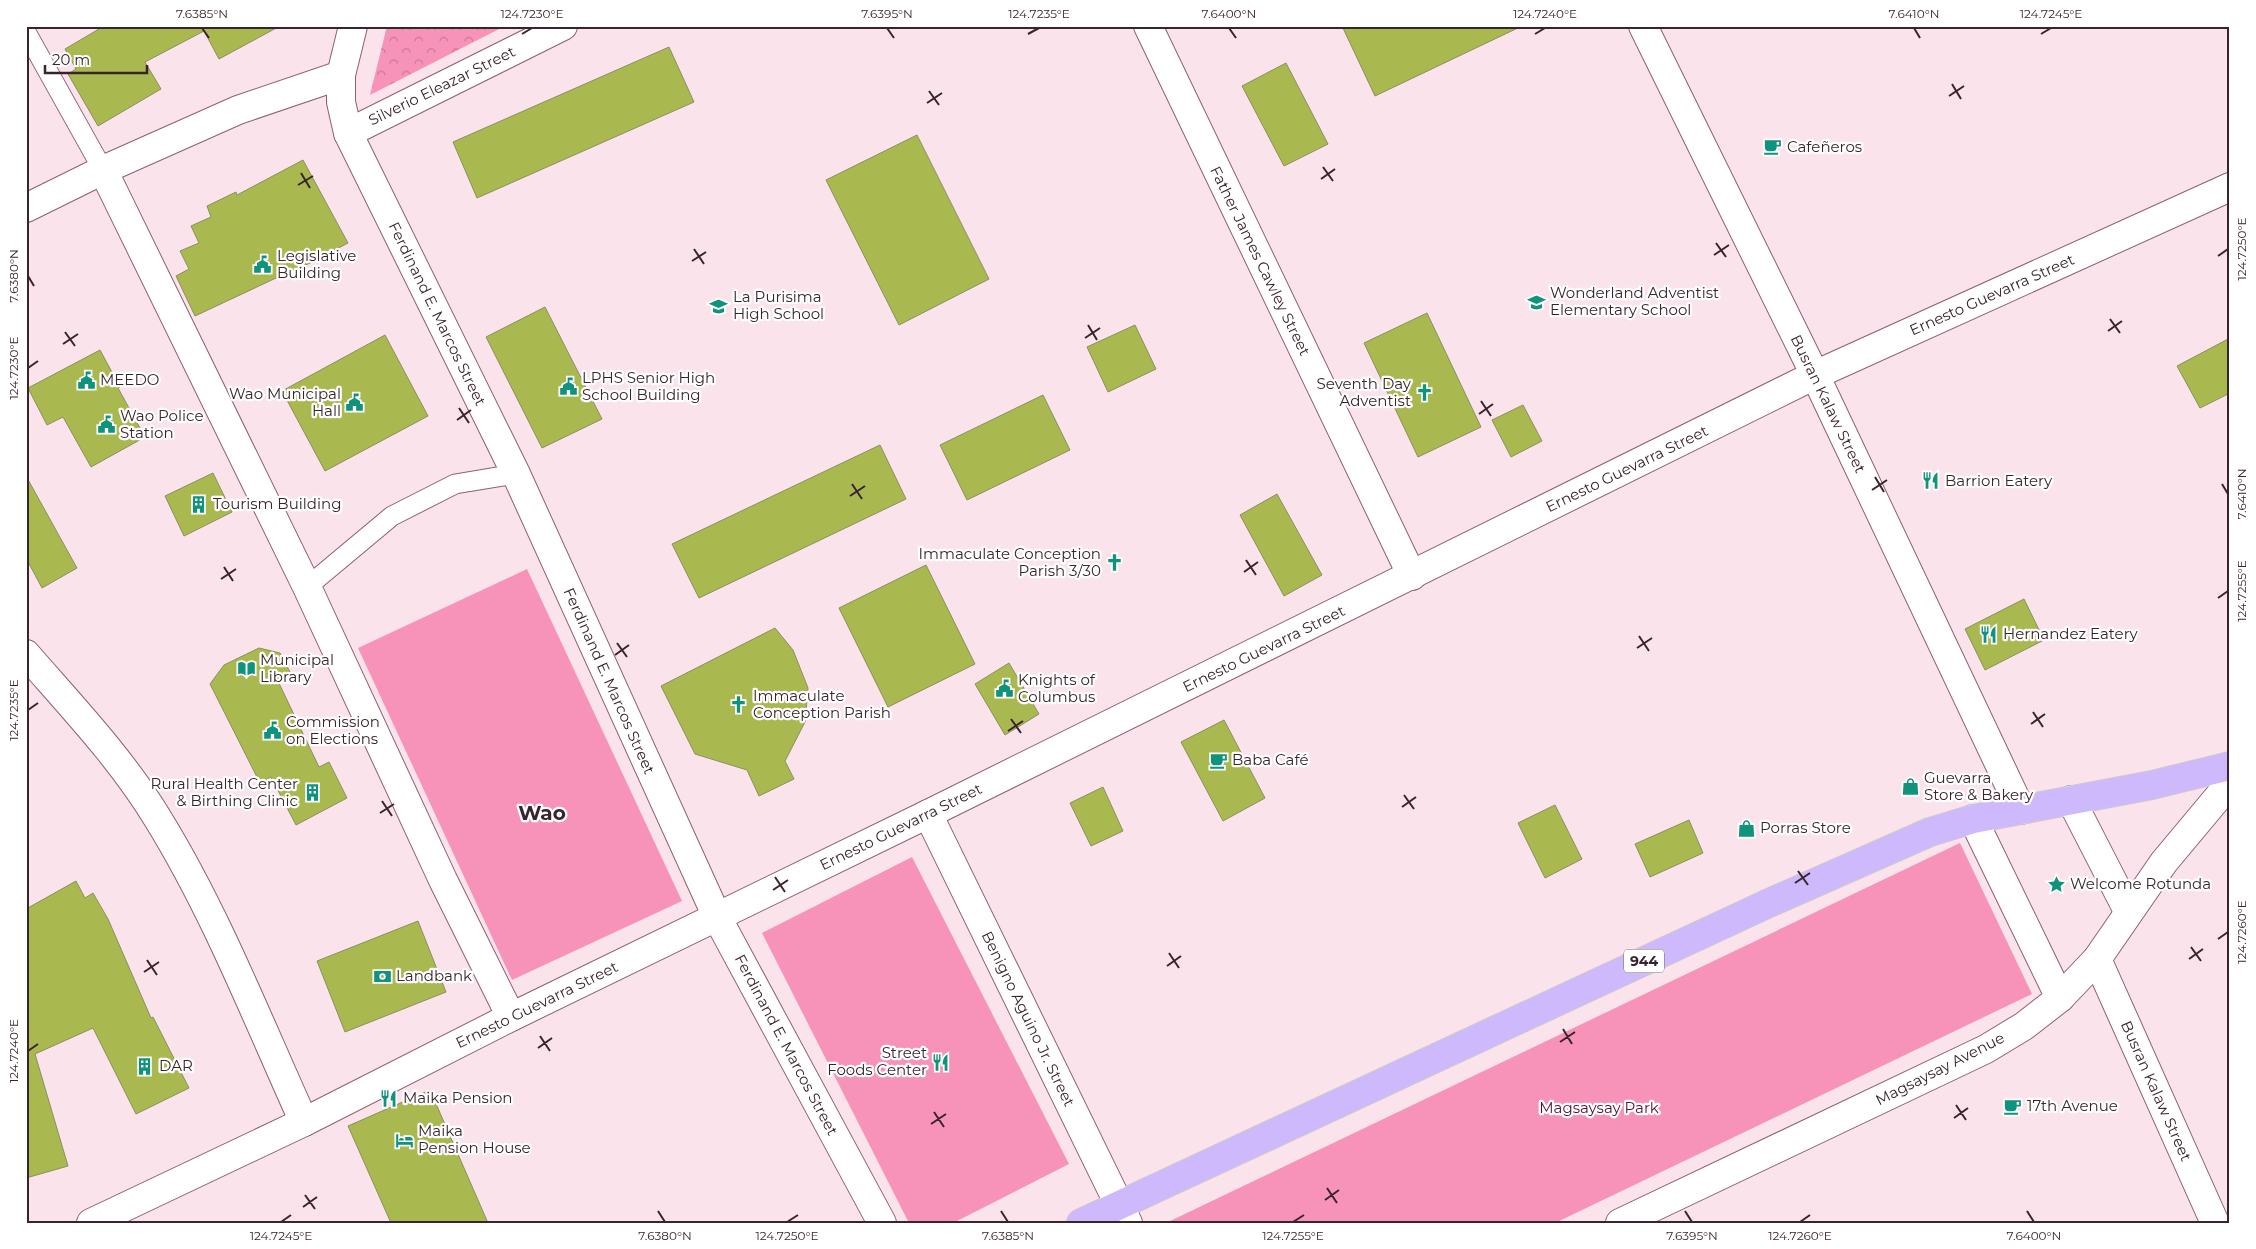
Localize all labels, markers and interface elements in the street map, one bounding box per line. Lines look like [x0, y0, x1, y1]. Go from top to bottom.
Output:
text: 7.6385°N [176, 6, 228, 21]
text: 124.7230°E [500, 6, 564, 21]
text: 7.6395°N [861, 6, 913, 21]
text: 124.7235°E [1008, 6, 1070, 21]
text: 7.6400°N [1202, 6, 1256, 21]
text: 124.7240°E [1513, 6, 1577, 21]
text: 7.6410°N [1889, 6, 1939, 21]
text: 124.7245°E [2020, 6, 2082, 21]
scale bar [45, 42, 148, 74]
street label: Silverio Eleazar Street [365, 42, 518, 129]
text: 20 m [52, 50, 90, 69]
cafe icon: Cafeñeros [1763, 137, 1783, 157]
place label: Cafeñeros [1787, 137, 1862, 156]
street label: Father James Cawley Street [1206, 163, 1315, 359]
text: 124.7250°E [2234, 217, 2249, 281]
street label: Ferdinand E. Marcos Street [385, 219, 490, 409]
place label: Legislative Building [277, 246, 356, 282]
text: 7.6380°N [6, 249, 21, 303]
street label: Ernesto Guevarra Street [1906, 250, 2077, 339]
public building icon: Legislative Building [253, 255, 273, 275]
place label: Wonderland Adventist Elementary School [1550, 283, 1719, 319]
place label: La Purisima High School [733, 287, 824, 323]
school or university icon: Wonderland Adventist Elementary School [1526, 292, 1546, 312]
school or university icon: La Purisima High School [709, 296, 729, 316]
street label: Busran Kalaw Street [1787, 332, 1870, 476]
text: 124.7230°E [6, 336, 21, 400]
place label: LPHS Senior High School Building [582, 368, 715, 404]
public building icon: MEEDO [76, 370, 96, 390]
place label: MEEDO [100, 370, 159, 389]
place label: Seventh Day Adventist [1317, 374, 1412, 410]
public building icon: LPHS Senior High School Building [558, 377, 578, 397]
church icon: Seventh Day Adventist [1415, 383, 1435, 403]
place label: Wao Municipal Hall [229, 384, 341, 420]
public building icon: Wao Municipal Hall [345, 393, 365, 413]
place label: Wao Police Station [120, 406, 203, 442]
public building icon: Wao Police Station [96, 415, 116, 435]
street label: Ernesto Guevarra Street [1542, 421, 1711, 516]
text: 7.6410°N [2234, 469, 2249, 519]
restaurant icon: Barrion Eatery [1921, 471, 1941, 491]
place label: Barrion Eatery [1945, 471, 2053, 490]
building icon: Tourism Building [189, 494, 209, 514]
place label: Tourism Building [213, 494, 341, 513]
place label: Immaculate Conception Parish 3/30 [919, 544, 1101, 580]
church icon: Immaculate Conception Parish 3/30 [1105, 553, 1125, 573]
text: 124.7255°E [2234, 560, 2249, 622]
street label: Ferdinand E. Marcos Street [560, 585, 659, 777]
street label: Ernesto Guevarra Street [1179, 601, 1348, 696]
restaurant icon: Hernandez Eatery [1979, 624, 1999, 644]
place label: Hernandez Eatery [2003, 624, 2139, 643]
place label: Municipal Library [260, 650, 334, 686]
library icon: Municipal Library [236, 659, 256, 679]
place label: Knights of Columbus [1018, 670, 1096, 706]
text: 124.7235°E [6, 679, 21, 741]
public building icon: Knights of Columbus [994, 679, 1014, 699]
place label: Immaculate Conception Parish [753, 686, 891, 722]
church icon: Immaculate Conception Parish [729, 695, 749, 715]
place label: Commission on Elections [286, 712, 380, 748]
public building icon: Commission on Elections [262, 721, 282, 741]
cafe icon: Baba Café [1208, 750, 1228, 770]
place label: Baba Café [1232, 750, 1308, 769]
place label: Guevarra Store & Bakery [1924, 768, 2034, 804]
place label: Rural Health Center & Birthing Clinic [151, 774, 298, 810]
shop icon: Guevarra Store & Bakery [1900, 777, 1920, 797]
street label: Ernesto Guevarra Street [816, 779, 985, 874]
building icon: Rural Health Center & Birthing Clinic [302, 783, 322, 803]
district label: Wao [518, 801, 566, 825]
shop icon: Porras Store [1736, 818, 1756, 838]
place label: Porras Store [1760, 818, 1851, 837]
place icon: Welcome Rotunda [2046, 874, 2066, 894]
place label: Welcome Rotunda [2070, 874, 2211, 893]
text: 124.7260°E [2234, 900, 2249, 964]
street label: Benigno Aguino Jr. Street [978, 928, 1079, 1110]
road number: 944 [1624, 949, 1664, 972]
street label: Ferdinand E. Marcos Street [731, 951, 842, 1138]
street label: Ernesto Guevarra Street [452, 957, 621, 1052]
bank icon: Landbank [372, 966, 392, 986]
place label: Landbank [396, 966, 472, 985]
street label: Busran Kalaw Street [2117, 1018, 2196, 1164]
text: 124.7240°E [6, 1019, 21, 1083]
street label: Magsaysay Avenue [1872, 1028, 2007, 1109]
place label: Street Foods Center [827, 1043, 927, 1079]
restaurant icon: Street Foods Center [931, 1052, 951, 1072]
building icon: DAR [135, 1056, 155, 1076]
place label: DAR [159, 1056, 193, 1075]
restaurant icon: Maika Pension [379, 1088, 399, 1108]
place label: Maika Pension [403, 1088, 513, 1107]
cafe icon: 17th Avenue [2003, 1096, 2023, 1116]
place label: 17th Avenue [2027, 1096, 2118, 1115]
park label: Magsaysay Park [1539, 1098, 1659, 1117]
place label: Maika Pension House [418, 1121, 531, 1157]
hotel icon: Maika Pension House [394, 1130, 414, 1150]
text: 124.7245°E [250, 1228, 312, 1243]
text: 7.6380°N [638, 1228, 692, 1243]
text: 124.7250°E [755, 1228, 819, 1243]
text: 7.6385°N [982, 1228, 1034, 1243]
text: 124.7255°E [1262, 1228, 1324, 1243]
text: 7.6395°N [1666, 1228, 1718, 1243]
text: 124.7260°E [1768, 1228, 1832, 1243]
text: 7.6400°N [2007, 1228, 2061, 1243]

